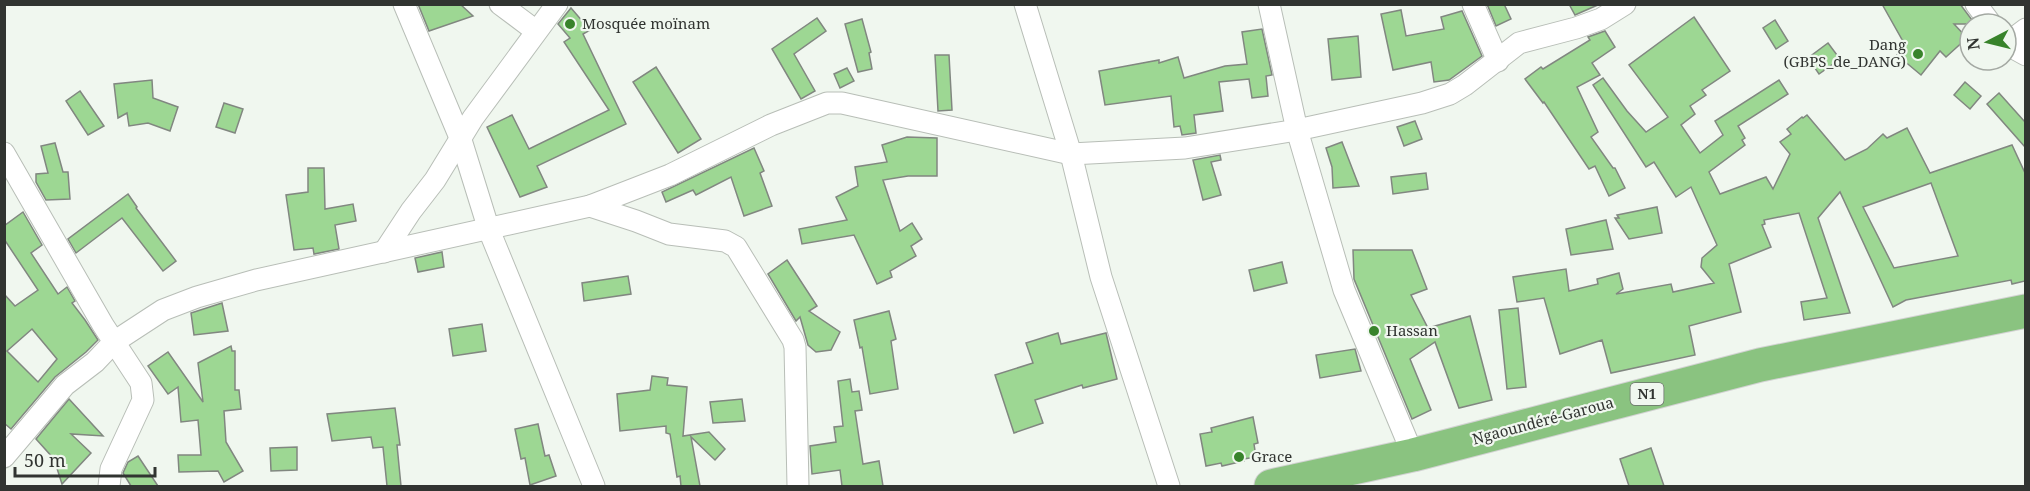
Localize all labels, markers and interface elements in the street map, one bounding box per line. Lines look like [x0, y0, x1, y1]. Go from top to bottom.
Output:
north arrow [1958, 12, 2018, 72]
place label: Mosquée moïnam [582, 13, 710, 33]
marker: Mosquée moïnam [563, 17, 577, 31]
place label: Dang (GBPS_de_DANG) [1784, 34, 1906, 71]
text: N [1961, 36, 1985, 51]
marker: Dang (GBPS_de_DANG) [1911, 47, 1925, 61]
place label: Hassan [1386, 320, 1438, 340]
marker: Hassan [1367, 324, 1381, 338]
road number: N1 [1630, 383, 1664, 405]
street label: Ngaoundéré-Garoua [1470, 392, 1616, 449]
scale bar [15, 440, 154, 478]
place label: Grace [1251, 446, 1292, 466]
text: 50 m [24, 448, 66, 472]
marker: Grace [1232, 450, 1246, 464]

